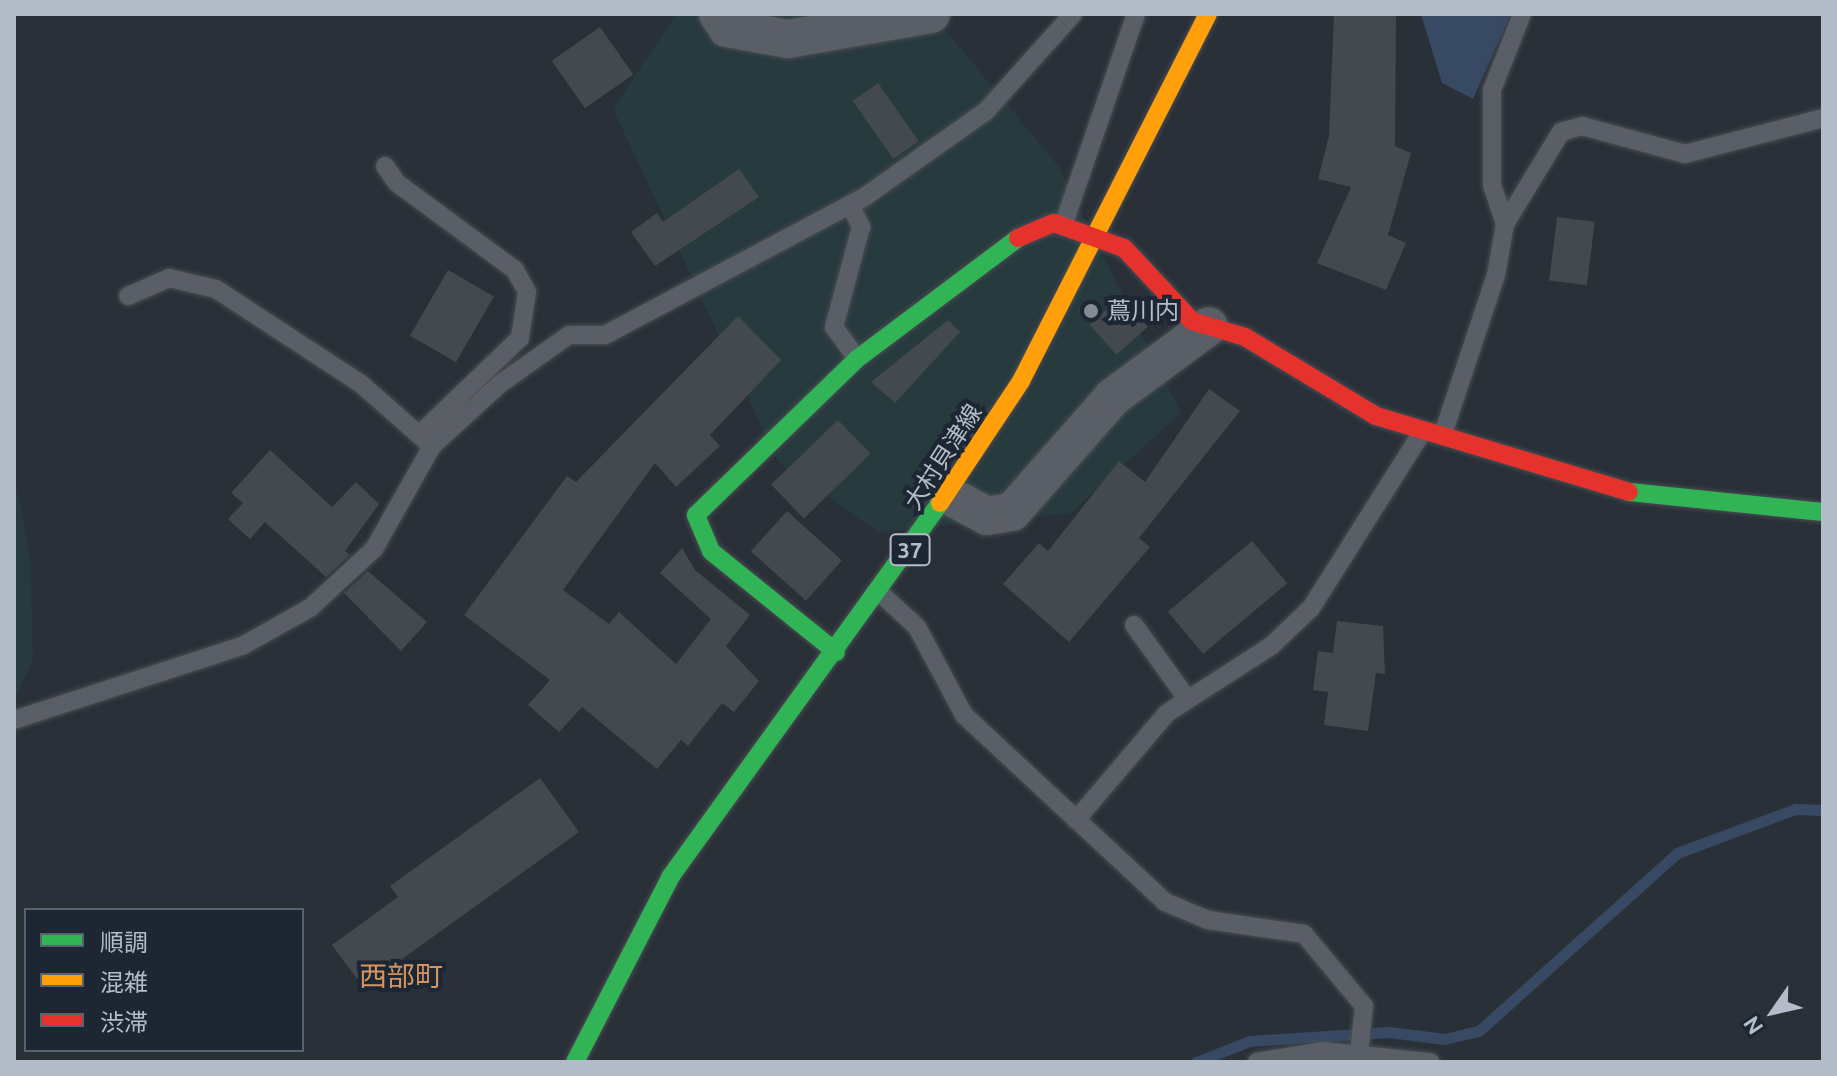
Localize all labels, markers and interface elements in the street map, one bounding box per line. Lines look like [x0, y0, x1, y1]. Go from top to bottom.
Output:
place label: 蔦川内 [1107, 297, 1179, 325]
marker: 蔦川内 [1082, 302, 1100, 320]
street label: 大村貝津線 [898, 399, 988, 515]
road number: 37 [888, 532, 932, 568]
legend [24, 908, 304, 1052]
text: 順調 [100, 929, 148, 956]
district label: 西部町 [359, 959, 443, 993]
text: 混雑 [100, 969, 148, 996]
north arrow [1733, 972, 1813, 1052]
text: 渋滞 [100, 1009, 148, 1036]
text: N [1738, 1012, 1768, 1040]

